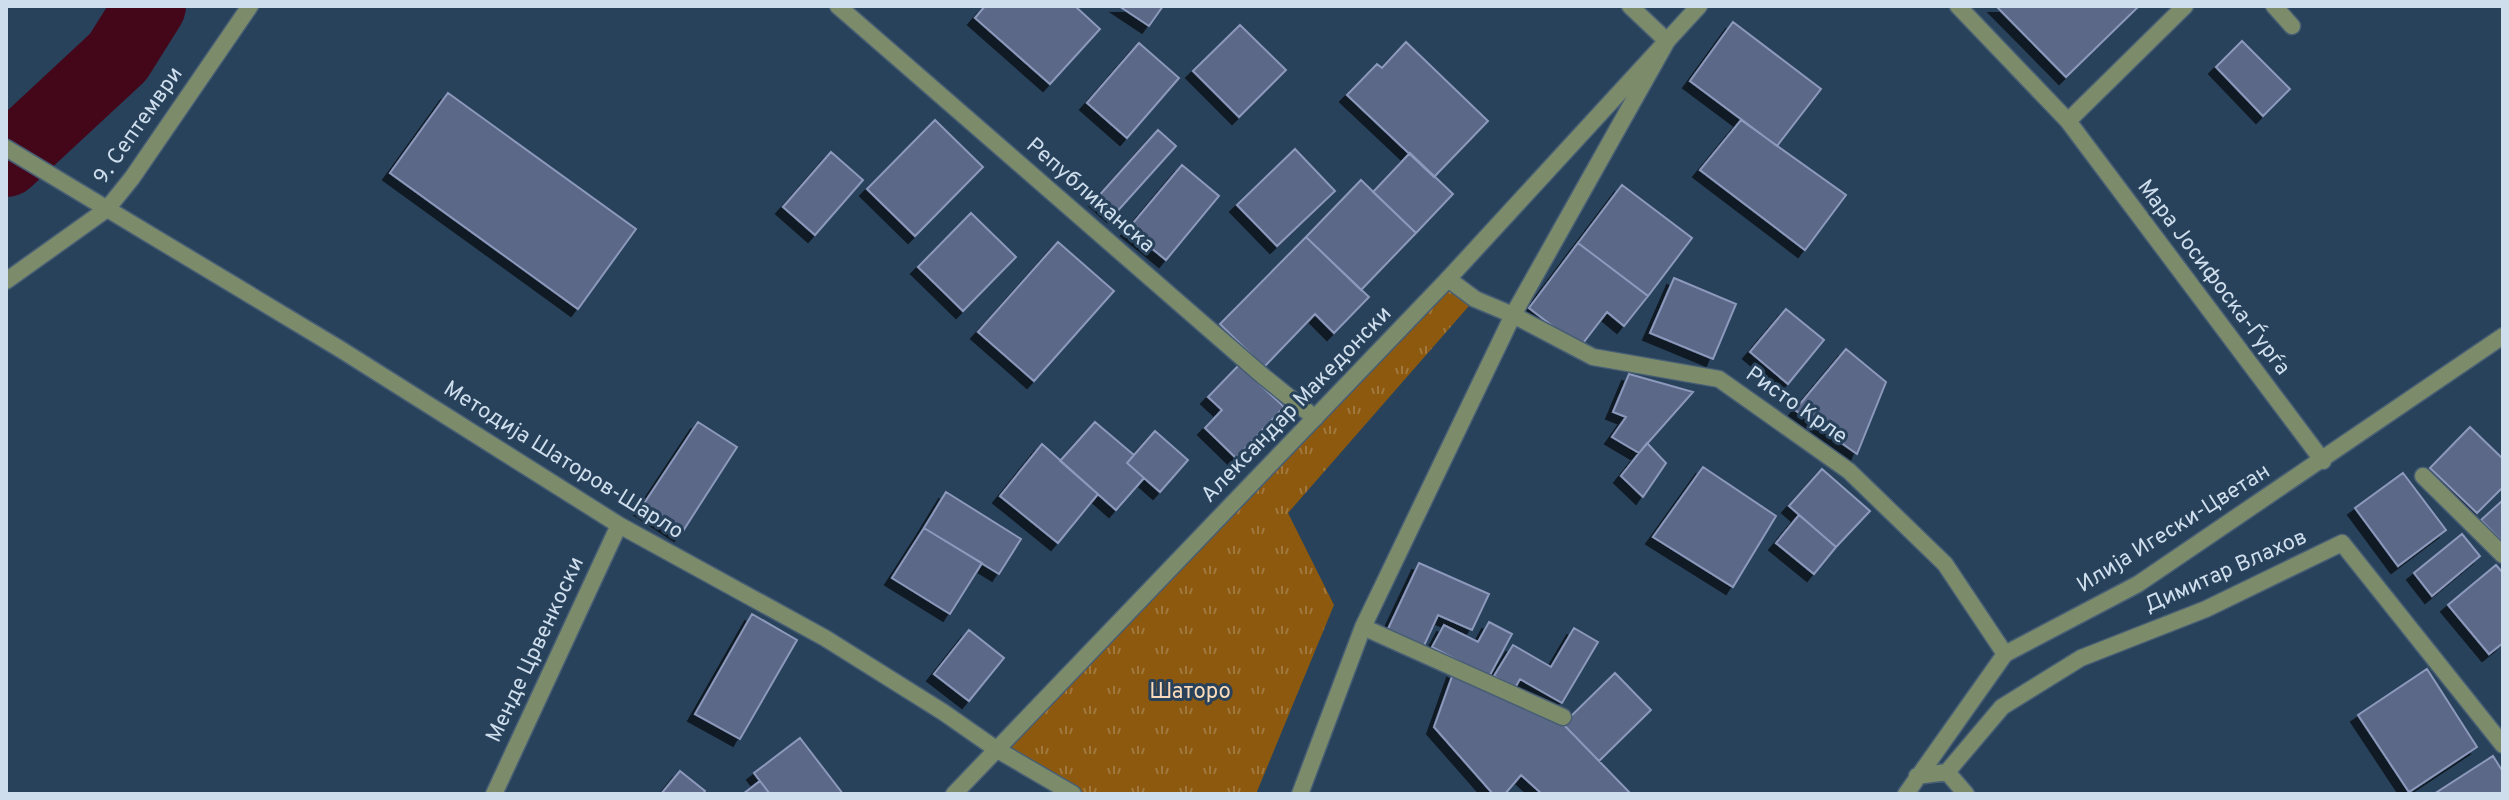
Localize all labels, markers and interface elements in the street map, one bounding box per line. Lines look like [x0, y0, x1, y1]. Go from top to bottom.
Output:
street label: 9. Септември [89, 62, 189, 190]
street label: Републиканска [1020, 133, 1160, 259]
street label: Мара Јосифоска-Ѓурѓа [2131, 174, 2297, 381]
street label: Александар Македонски [1196, 301, 1398, 509]
street label: Ристо Крле [1740, 361, 1852, 451]
street label: Методија Шаторов-Шарло [438, 376, 688, 546]
street label: Илија Игески-Цветан [2072, 459, 2276, 599]
street label: Димитар Влахов [2141, 524, 2311, 620]
street label: Менде Црвенкоски [481, 553, 591, 747]
park label: Шаторо [1149, 679, 1231, 706]

